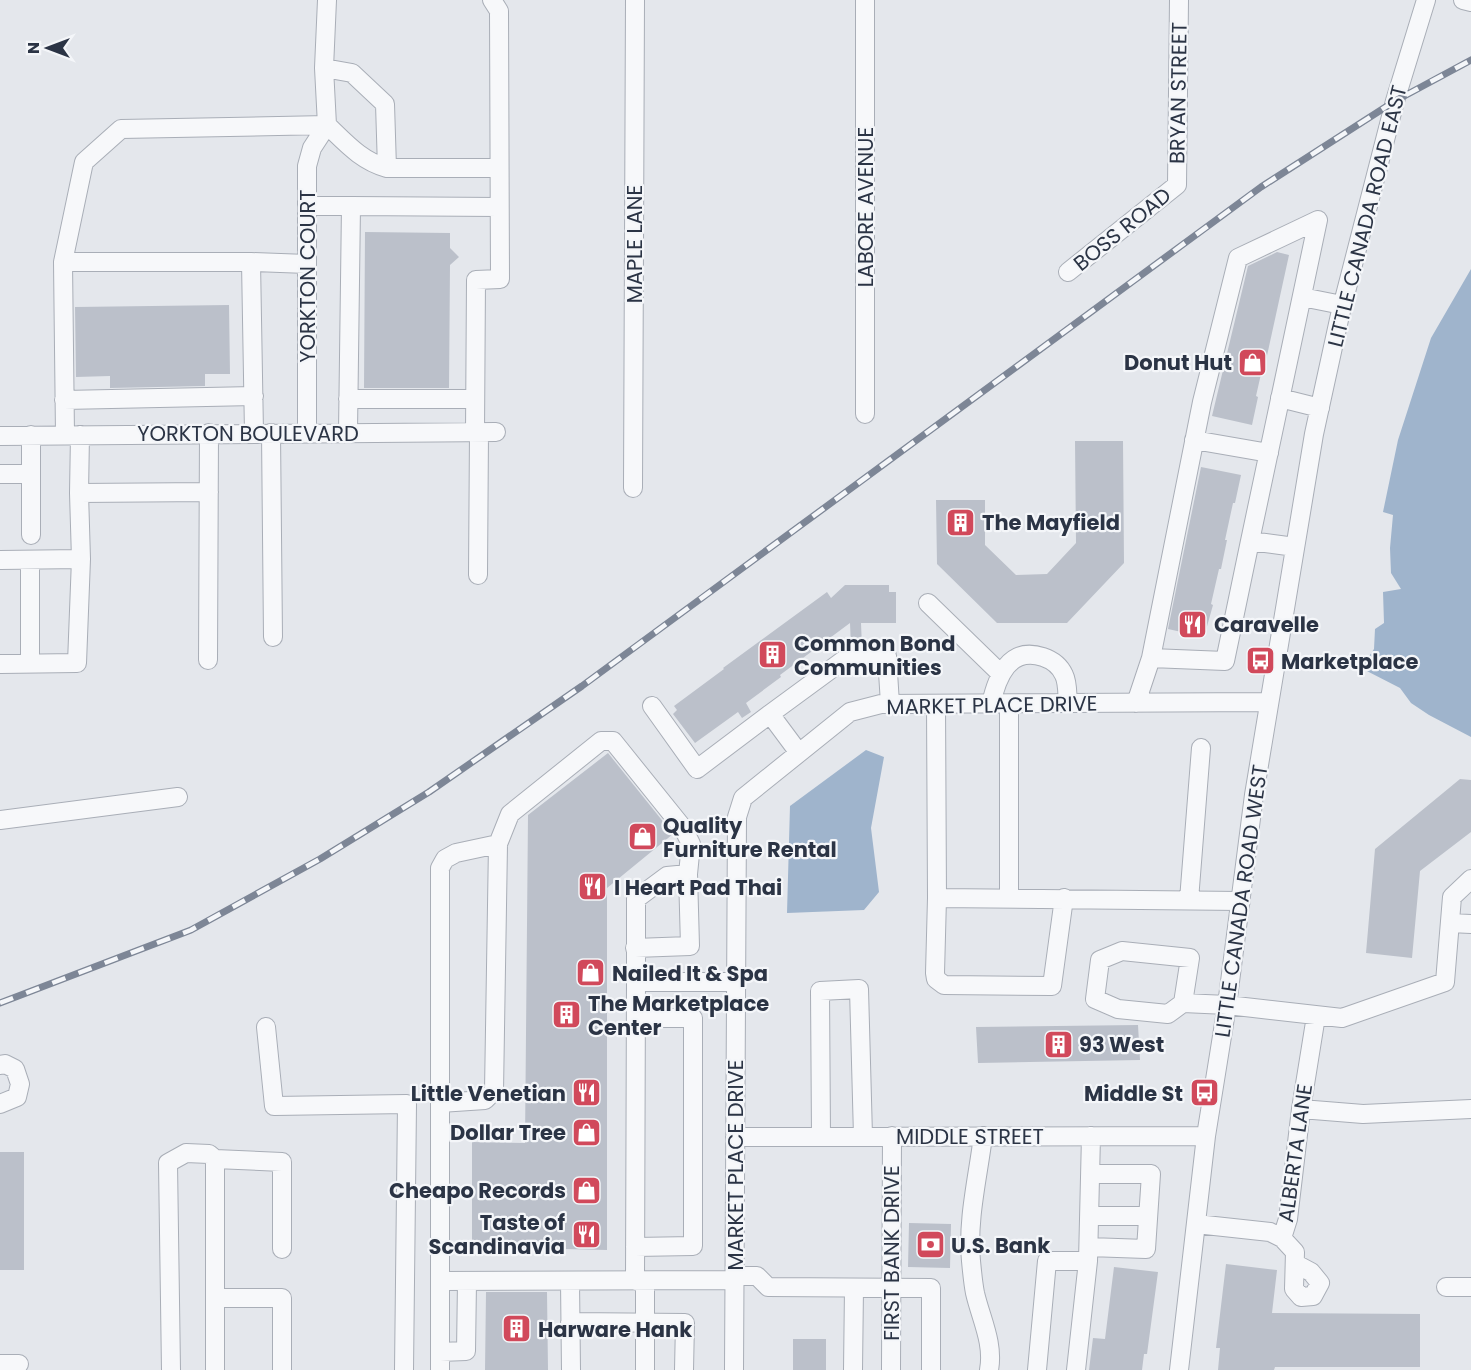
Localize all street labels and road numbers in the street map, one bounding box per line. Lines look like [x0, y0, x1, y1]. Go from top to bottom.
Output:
street label: BRYAN STREET [1162, 22, 1194, 164]
street label: LITTLE CANADA ROAD EAST [1320, 82, 1414, 350]
street label: LABORE AVENUE [851, 127, 880, 287]
street label: BOSS ROAD [1067, 181, 1177, 277]
street label: MAPLE LANE [620, 185, 649, 303]
street label: YORKTON COURT [293, 189, 322, 363]
street label: YORKTON BOULEVARD [137, 419, 359, 448]
street label: MARKET PLACE DRIVE [886, 689, 1098, 721]
street label: LITTLE CANADA ROAD WEST [1207, 763, 1275, 1039]
street label: MARKET PLACE DRIVE [721, 1059, 750, 1271]
street label: ALBERTA LANE [1271, 1082, 1319, 1224]
street label: MIDDLE STREET [896, 1122, 1044, 1151]
street label: FIRST BANK DRIVE [877, 1165, 906, 1341]

